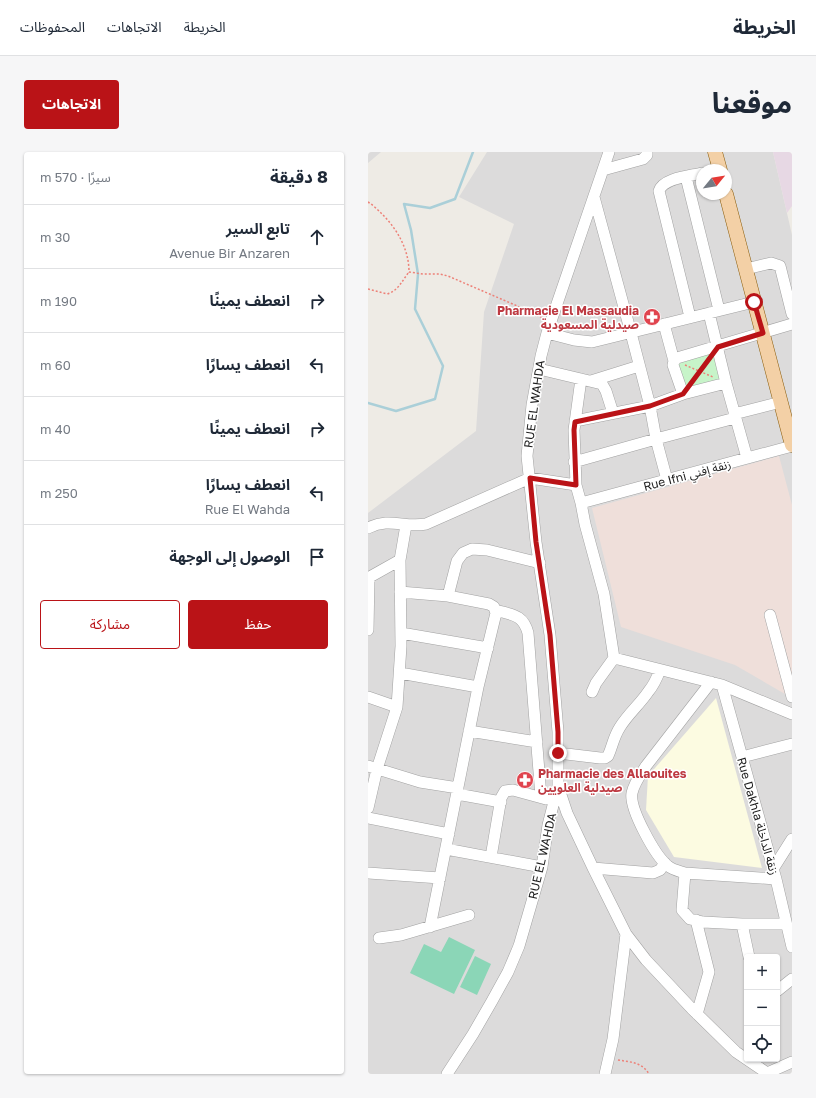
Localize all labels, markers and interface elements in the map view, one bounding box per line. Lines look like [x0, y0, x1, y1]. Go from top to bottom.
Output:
text: الخريطة [733, 15, 796, 38]
text: المحفوظات [20, 18, 85, 35]
text: الاتجاهات [107, 18, 162, 35]
text: الخريطة [184, 18, 226, 35]
button: الاتجاهات [24, 80, 119, 129]
text: موقعنا [712, 86, 792, 119]
north arrow [696, 164, 732, 200]
text: 8 دقيقة [270, 166, 328, 187]
text: سيرًا · 570 m [40, 169, 111, 185]
text: تابع السير [226, 219, 290, 237]
icon: ahead [306, 226, 328, 248]
text: 30 m [40, 229, 70, 245]
text: Avenue Bir Anzaren [169, 245, 290, 261]
icon: right [306, 290, 328, 312]
text: انعطف يمينًا [210, 291, 290, 309]
text: 190 m [40, 293, 77, 309]
route start [745, 293, 763, 311]
place label: Pharmacie El Massaudia صيدلية المسعودية [497, 303, 639, 332]
pharmacy icon: Pharmacie El Massaudia صيدلية المسعودية [642, 307, 662, 327]
icon: left [306, 354, 328, 376]
text: انعطف يسارًا [206, 355, 290, 373]
text: 60 m [40, 357, 71, 373]
street label: RUE EL WAHDA [520, 359, 548, 449]
icon: right [306, 418, 328, 440]
text: انعطف يمينًا [210, 419, 290, 437]
text: 40 m [40, 421, 71, 437]
street label: Rue Ifni زنقة إفني [642, 456, 733, 497]
text: انعطف يسارًا [206, 475, 290, 493]
icon: left [306, 482, 328, 504]
text: 250 m [40, 485, 78, 501]
text: Rue El Wahda [205, 501, 290, 517]
icon: arrive [306, 546, 328, 568]
text: الوصول إلى الوجهة [169, 547, 290, 565]
button: مشاركة [40, 600, 180, 649]
button: حفظ [188, 600, 328, 649]
route end [549, 744, 567, 762]
street label: Rue Dakhla زنقة الداخلة [734, 755, 782, 877]
place label: Pharmacie des Allaouites صيدلية العلويين [538, 766, 687, 795]
pharmacy icon: Pharmacie des Allaouites صيدلية العلويين [515, 770, 535, 790]
street label: RUE EL WAHDA [525, 811, 559, 901]
map controls [744, 954, 780, 1062]
button: + [744, 954, 780, 990]
button: − [744, 990, 780, 1026]
button: locate [744, 1026, 780, 1062]

